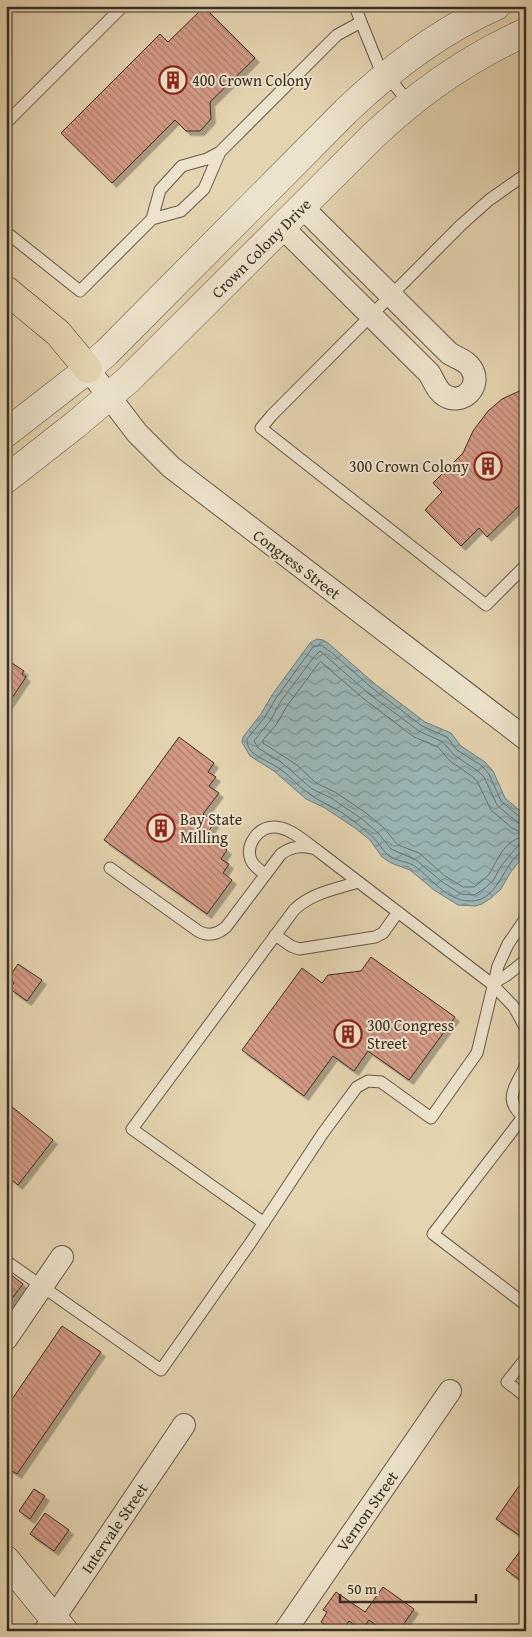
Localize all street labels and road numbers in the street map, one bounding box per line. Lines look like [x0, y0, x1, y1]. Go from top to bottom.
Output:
street label: Crown Colony Drive [206, 193, 316, 303]
street label: Congress Street [248, 523, 346, 605]
street label: Vernon Street [330, 1465, 404, 1556]
street label: Intervale Street [75, 1478, 153, 1578]

